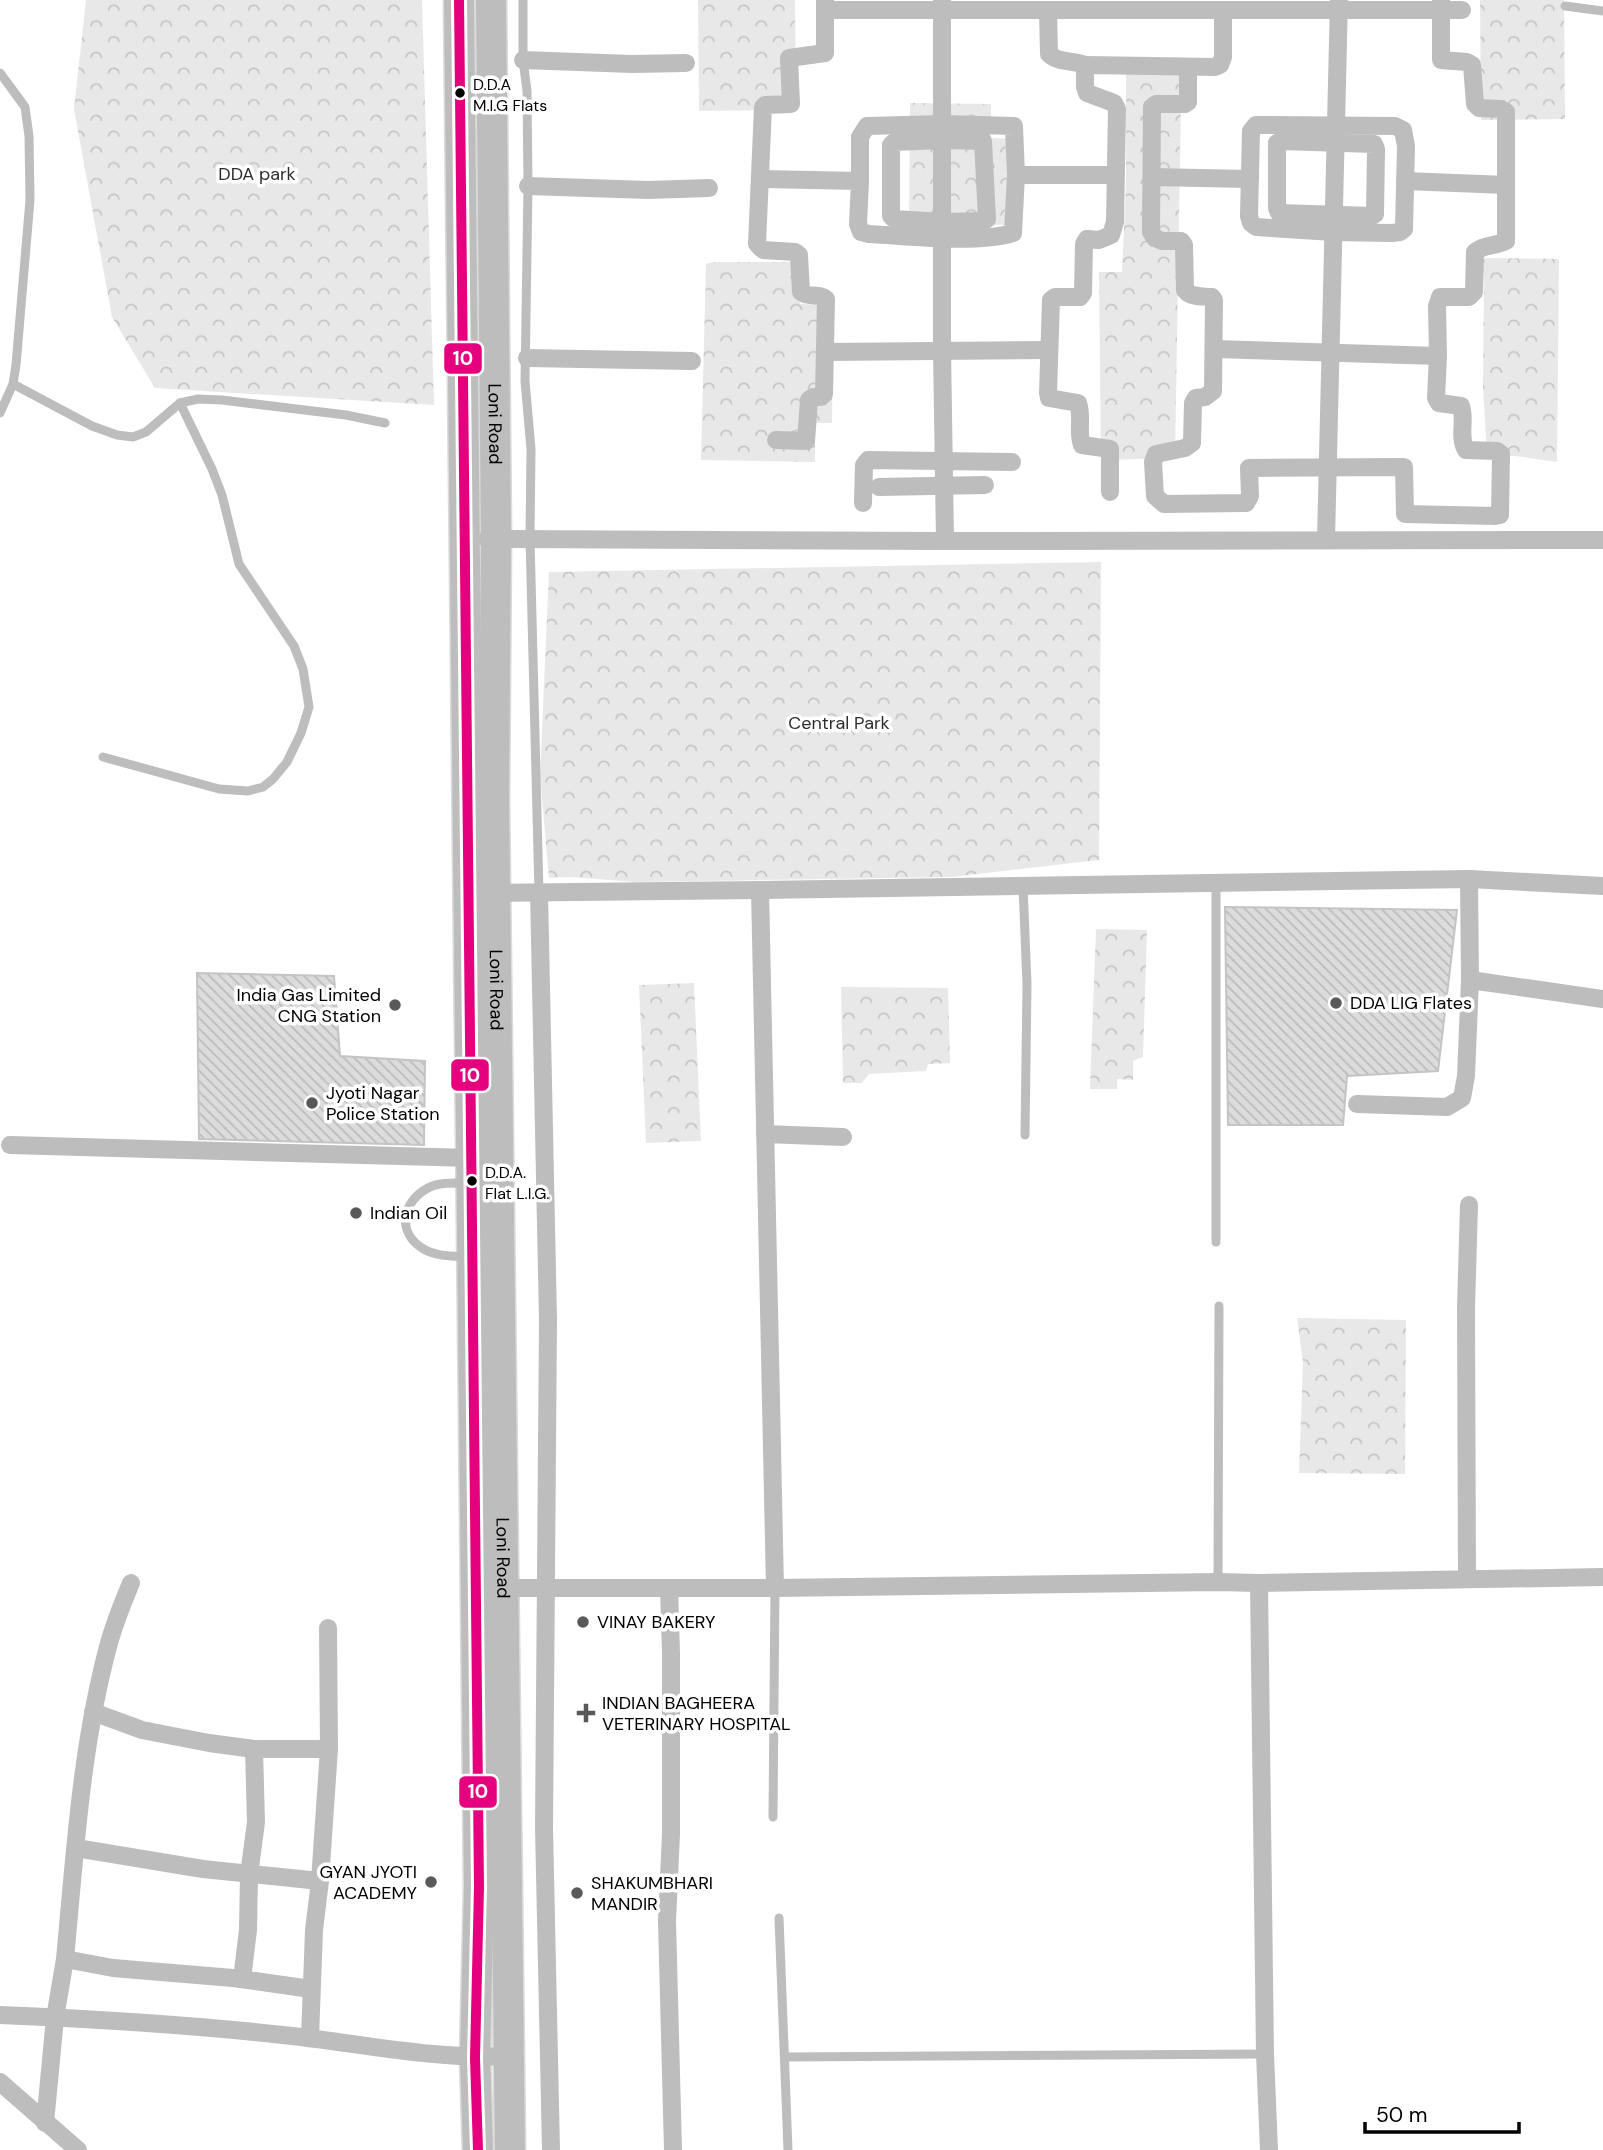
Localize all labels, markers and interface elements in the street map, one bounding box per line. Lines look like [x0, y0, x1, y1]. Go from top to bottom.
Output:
place label: D.D.A M.I.G Flats [473, 74, 547, 116]
marker: D.D.A M.I.G Flats [453, 86, 467, 100]
park label: DDA park [218, 162, 296, 186]
line badge: 10 [443, 342, 483, 375]
text: 10 [453, 346, 473, 371]
street label: Loni Road [483, 383, 507, 465]
park label: Central Park [788, 711, 890, 735]
street label: Loni Road [484, 949, 509, 1031]
place label: India Gas Limited CNG Station [237, 983, 381, 1028]
place label: DDA LIG Flates [1350, 991, 1472, 1015]
marker: DDA LIG Flates [1328, 995, 1344, 1011]
marker: India Gas Limited CNG Station [387, 997, 403, 1013]
line badge: 10 [450, 1058, 490, 1092]
text: 10 [460, 1063, 480, 1088]
place label: Jyoti Nagar Police Station [326, 1081, 440, 1126]
marker: Jyoti Nagar Police Station [304, 1095, 320, 1111]
place label: D.D.A. Flat L.I.G. [485, 1162, 549, 1204]
marker: D.D.A. Flat L.I.G. [465, 1174, 479, 1188]
place label: Indian Oil [370, 1201, 447, 1225]
marker: Indian Oil [348, 1205, 364, 1221]
street label: Loni Road [491, 1517, 515, 1599]
place label: VINAY BAKERY [597, 1610, 716, 1634]
marker: VINAY BAKERY [575, 1614, 591, 1630]
place label: INDIAN BAGHEERA VETERINARY HOSPITAL [602, 1691, 791, 1736]
marker: INDIAN BAGHEERA VETERINARY HOSPITAL [576, 1703, 596, 1723]
line badge: 10 [458, 1775, 498, 1809]
text: 10 [468, 1779, 488, 1804]
place label: GYAN JYOTI ACADEMY [320, 1860, 418, 1905]
place label: SHAKUMBHARI MANDIR [591, 1871, 713, 1916]
marker: GYAN JYOTI ACADEMY [423, 1874, 439, 1890]
marker: SHAKUMBHARI MANDIR [569, 1885, 585, 1901]
scale bar [1365, 2090, 1519, 2134]
text: 50 m [1376, 2101, 1427, 2129]

